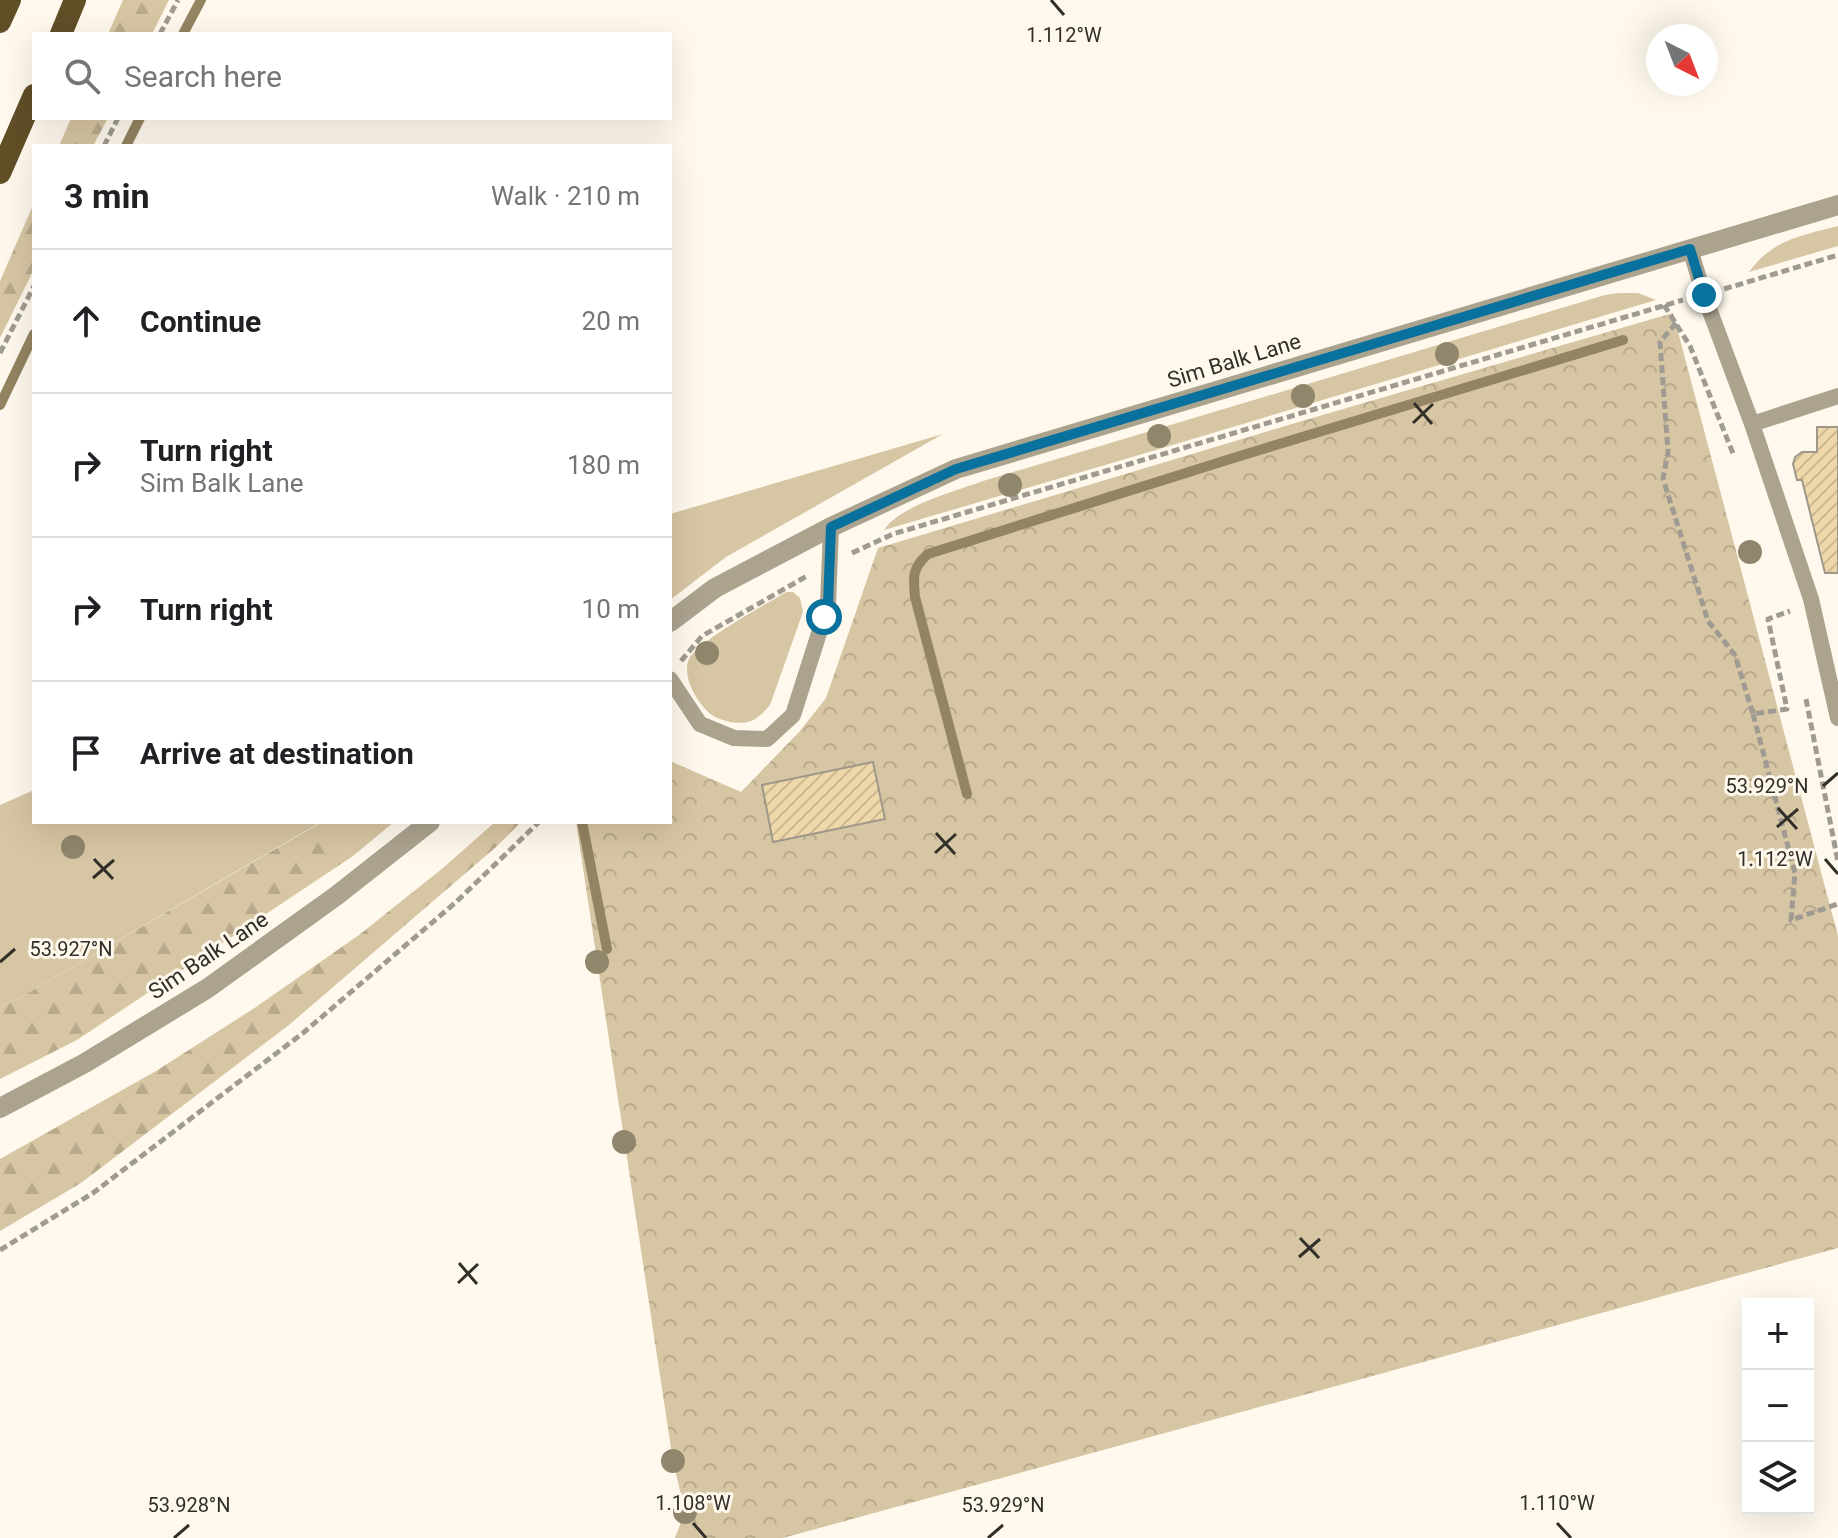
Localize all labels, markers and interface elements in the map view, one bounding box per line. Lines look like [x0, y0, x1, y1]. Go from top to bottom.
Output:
text: 1.112°W [1026, 23, 1102, 47]
north arrow [1646, 24, 1718, 96]
search box [32, 32, 672, 120]
icon: search [60, 54, 104, 98]
text: Search here [124, 59, 282, 94]
text: 3 min [64, 176, 149, 216]
text: Walk · 210 m [491, 181, 640, 211]
route end [1686, 277, 1722, 313]
icon: ahead [64, 299, 108, 343]
text: Continue [140, 304, 261, 339]
text: 20 m [582, 306, 640, 336]
street label: Sim Balk Lane [1164, 328, 1304, 393]
text: Turn right [140, 433, 273, 468]
icon: right [64, 443, 108, 487]
text: 180 m [567, 450, 640, 480]
text: Sim Balk Lane [140, 468, 304, 498]
icon: right [64, 587, 108, 631]
text: Turn right [140, 592, 273, 627]
text: 10 m [582, 594, 640, 624]
route start [806, 599, 842, 635]
icon: arrive [64, 731, 108, 775]
text: Arrive at destination [140, 736, 414, 771]
text: 53.929°N [1725, 774, 1809, 798]
text: 1.112°W [1737, 847, 1813, 871]
street label: Sim Balk Lane [144, 906, 273, 1004]
text: 53.927°N [29, 937, 113, 961]
map controls [1742, 1298, 1814, 1514]
button: + [1742, 1298, 1814, 1370]
button: − [1742, 1370, 1814, 1442]
button: layers [1742, 1442, 1814, 1514]
text: 1.108°W [655, 1491, 731, 1515]
text: 1.110°W [1519, 1491, 1595, 1515]
text: 53.928°N [147, 1493, 231, 1517]
text: 53.929°N [961, 1493, 1045, 1517]

